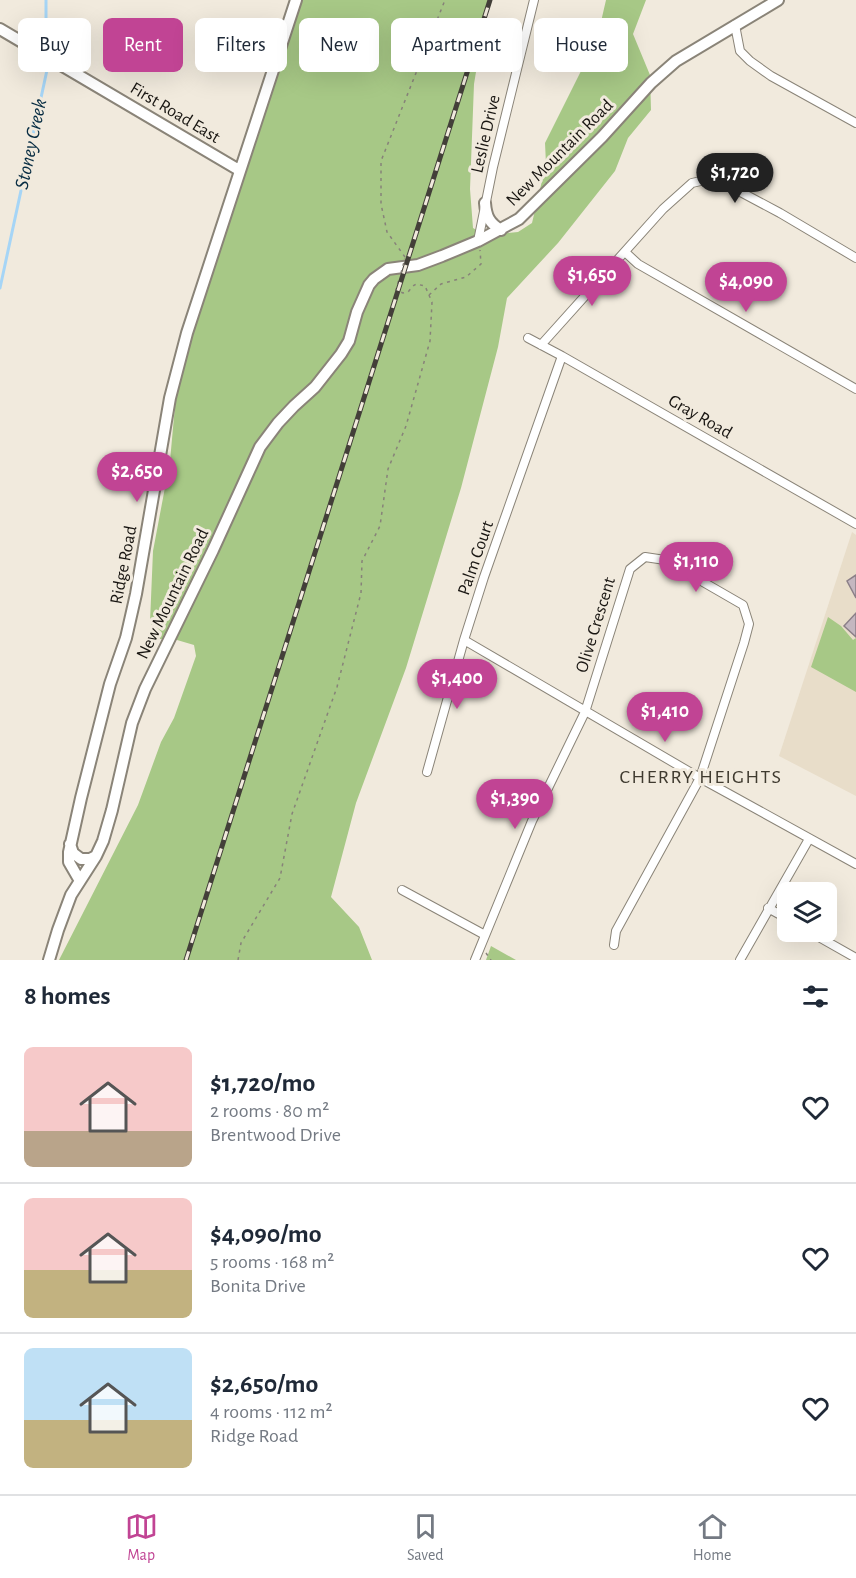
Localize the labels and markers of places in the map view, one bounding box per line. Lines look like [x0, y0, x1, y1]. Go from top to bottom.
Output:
pin: $1,720 [686, 153, 784, 204]
pin: $1,650 [543, 256, 641, 307]
pin: $4,090 [697, 262, 795, 313]
pin: $2,650 [88, 452, 186, 503]
pin: $1,110 [647, 542, 745, 593]
pin: $1,400 [408, 659, 506, 710]
pin: $1,410 [616, 692, 714, 743]
pin: $1,390 [466, 779, 564, 830]

